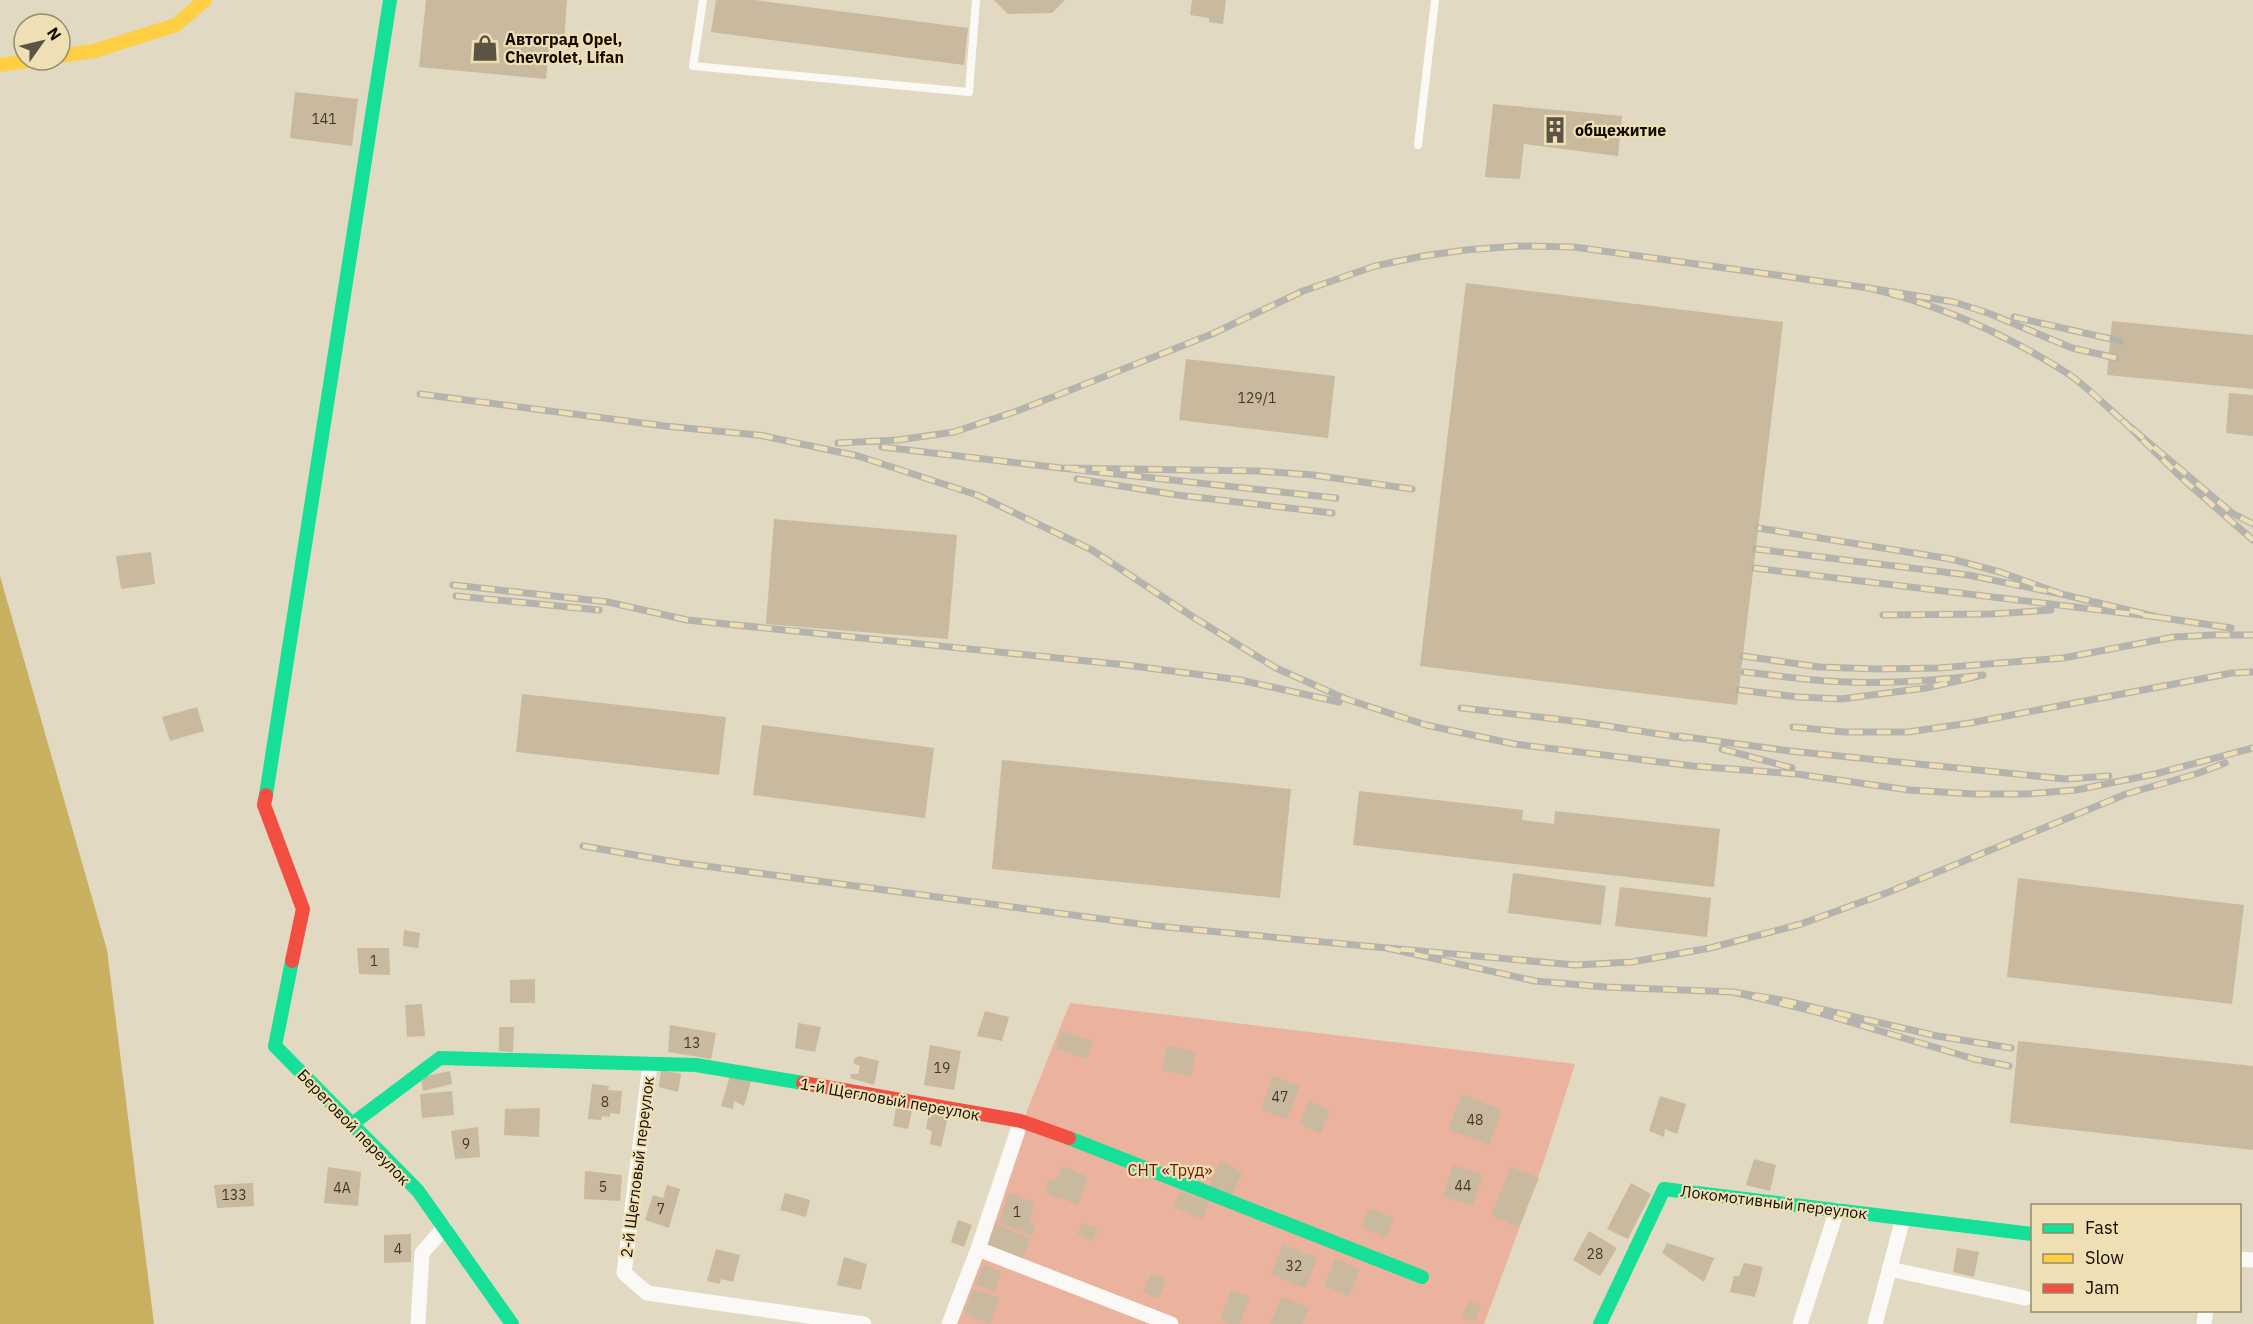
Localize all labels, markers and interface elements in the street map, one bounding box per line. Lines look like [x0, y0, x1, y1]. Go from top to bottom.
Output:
north arrow [12, 12, 72, 72]
text: N [43, 23, 66, 44]
place label: Автоград Opel, Chevrolet, Lifan [505, 29, 624, 67]
shop icon: Автоград Opel, Chevrolet, Lifan [470, 33, 500, 63]
house number: 141 [311, 110, 337, 128]
building icon: общежитие [1540, 115, 1570, 145]
place label: общежитие [1575, 120, 1666, 140]
house number: 129/1 [1238, 389, 1276, 407]
house number: 1 [370, 952, 378, 970]
house number: 13 [684, 1034, 700, 1052]
house number: 19 [934, 1059, 950, 1077]
street label: Береговой переулок [293, 1065, 415, 1190]
street label: 1-й Щегловый переулок [798, 1073, 982, 1125]
street label: 2-й Щегловый переулок [616, 1075, 658, 1259]
house number: 47 [1272, 1088, 1288, 1106]
house number: 8 [601, 1093, 609, 1111]
house number: 48 [1467, 1111, 1483, 1129]
house number: 9 [462, 1135, 470, 1153]
park label: СНТ «Труд» [1127, 1160, 1213, 1180]
house number: 44 [1455, 1177, 1471, 1195]
house number: 5 [599, 1178, 607, 1196]
house number: 4А [333, 1179, 351, 1197]
street label: Локомотивный переулок [1680, 1181, 1869, 1223]
house number: 133 [221, 1186, 247, 1204]
house number: 7 [657, 1200, 665, 1218]
house number: 1 [1013, 1203, 1021, 1221]
legend [2031, 1204, 2241, 1312]
text: Fast [2085, 1216, 2119, 1239]
house number: 4 [394, 1240, 402, 1258]
house number: 28 [1587, 1245, 1603, 1263]
text: Slow [2085, 1246, 2124, 1269]
house number: 32 [1286, 1257, 1302, 1275]
text: Jam [2085, 1276, 2120, 1299]

